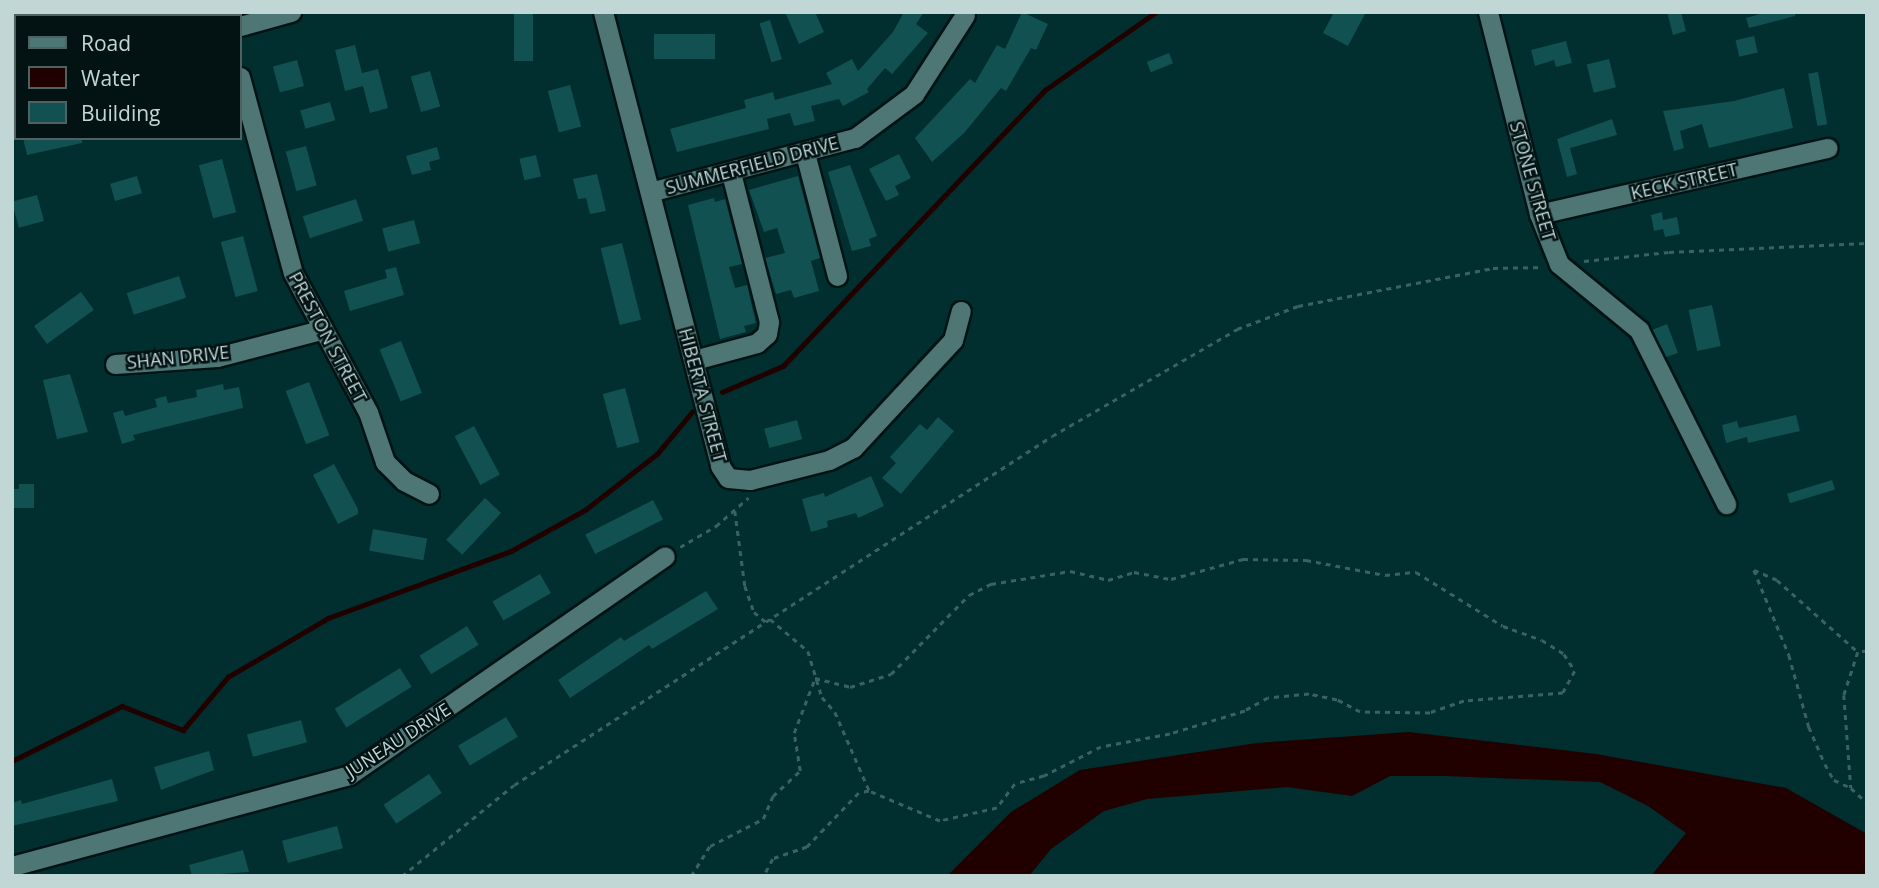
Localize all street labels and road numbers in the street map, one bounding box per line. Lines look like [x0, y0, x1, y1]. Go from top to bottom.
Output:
street label: STONE STREET [1506, 119, 1560, 243]
street label: SUMMERFIELD DRIVE [663, 132, 841, 198]
street label: KECK STREET [1629, 158, 1739, 204]
street label: PRESTON STREET [284, 268, 372, 406]
street label: HIBERTA STREET [675, 326, 731, 464]
street label: SHAN DRIVE [126, 341, 230, 373]
street label: JUNEAU DRIVE [342, 698, 454, 782]

